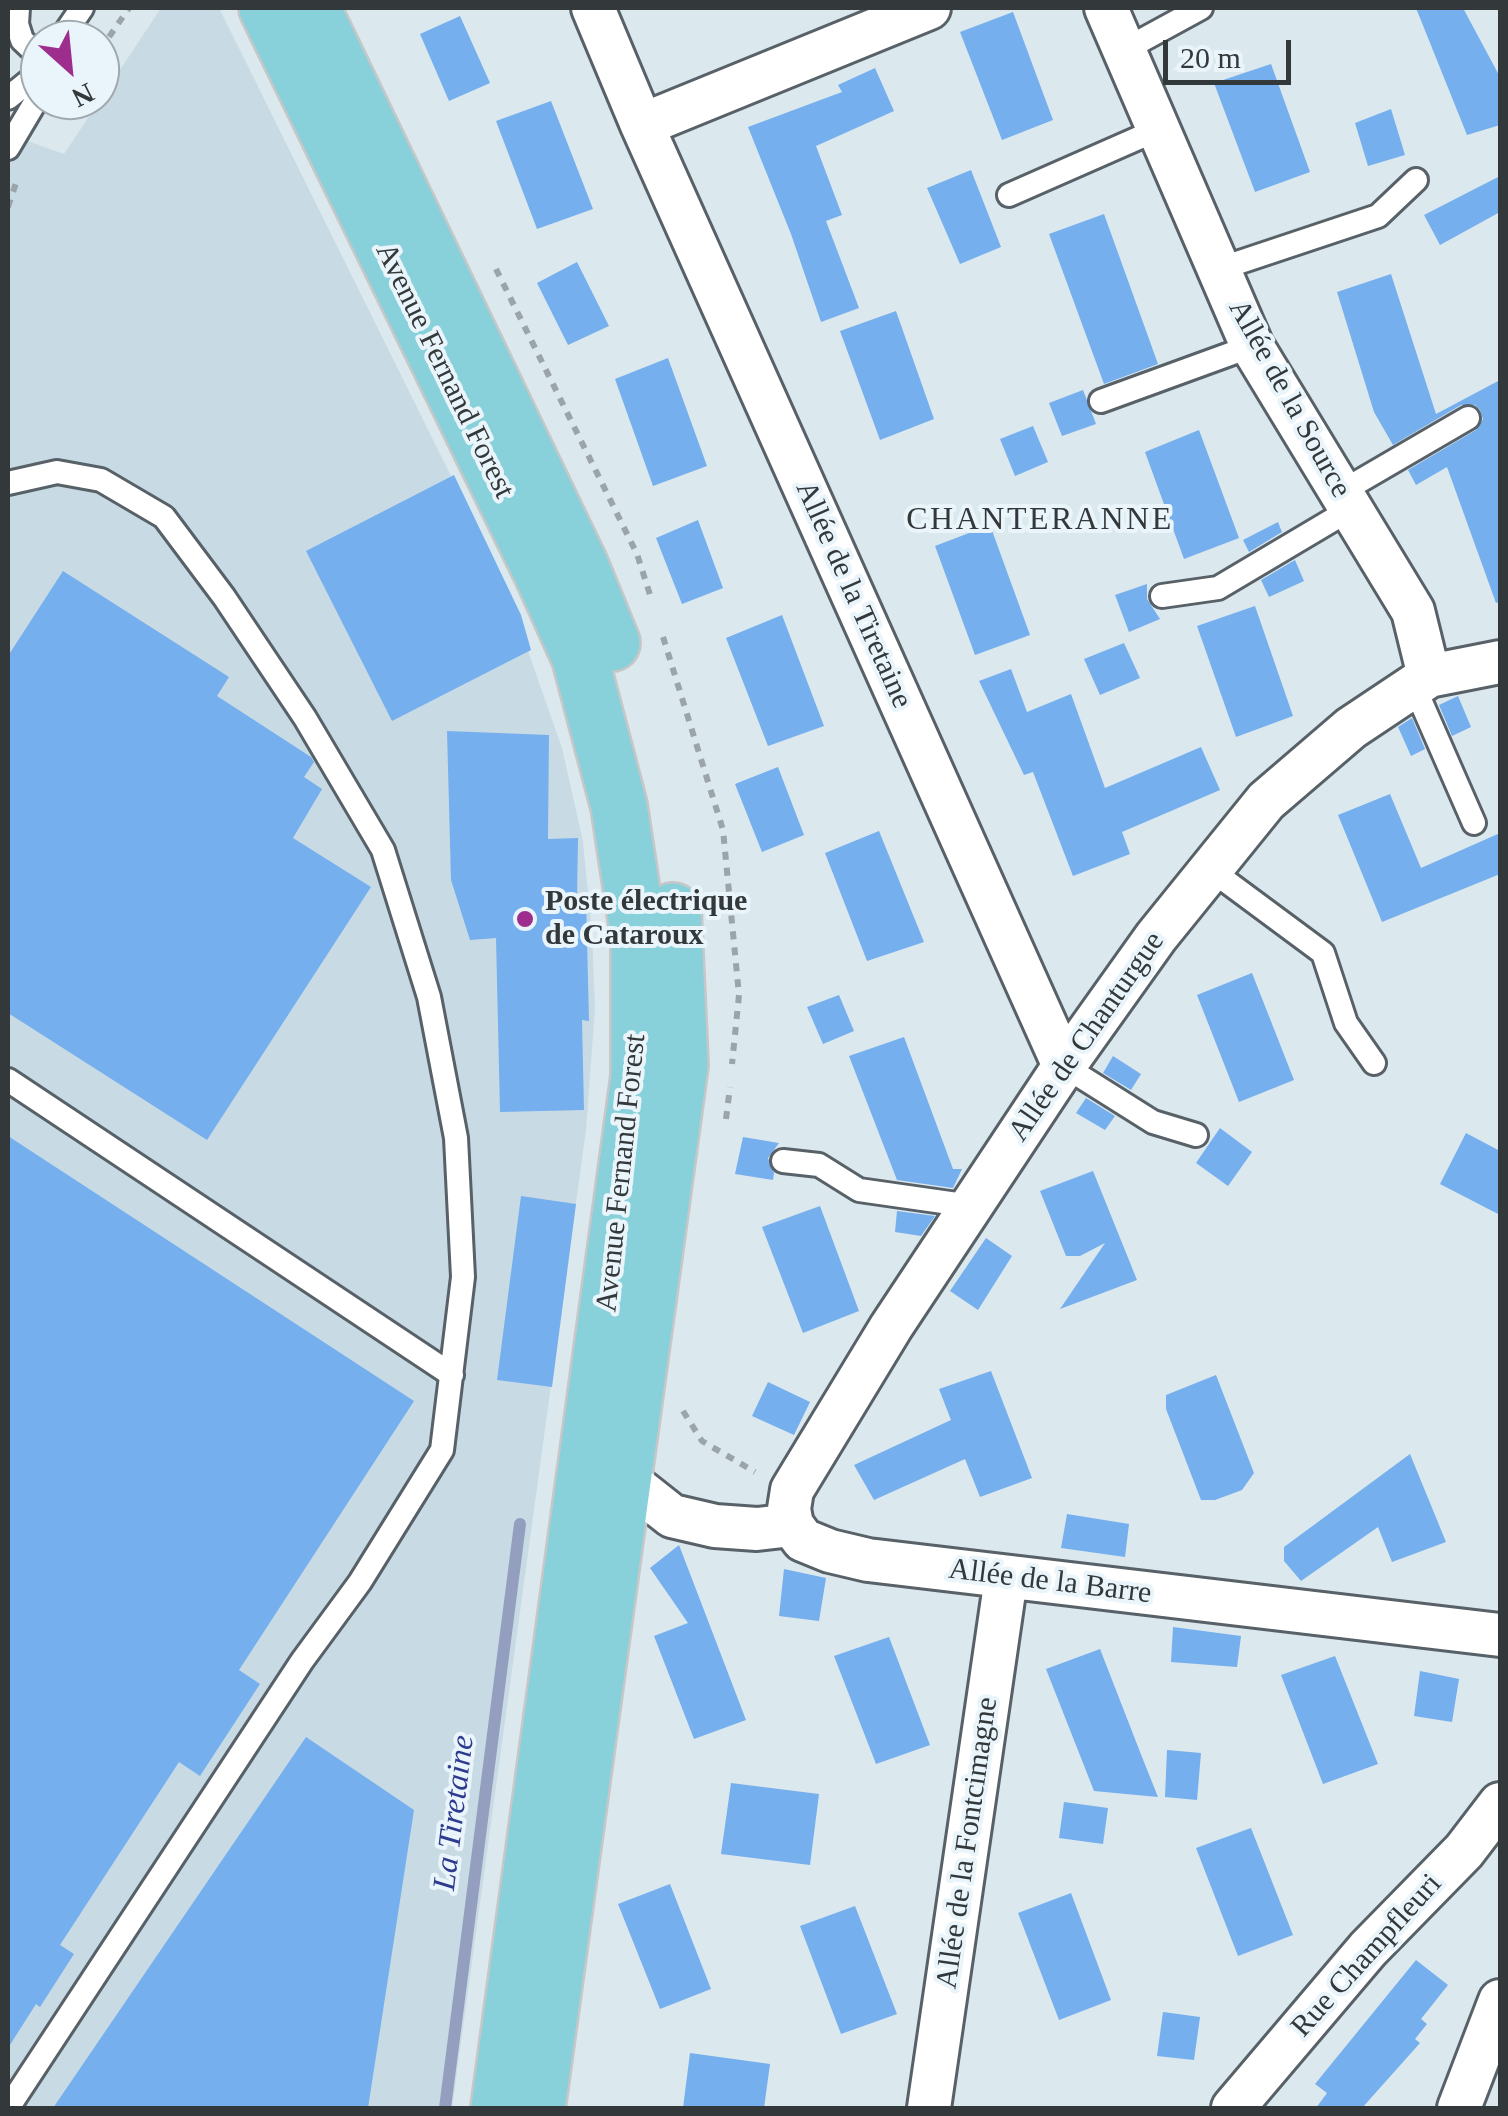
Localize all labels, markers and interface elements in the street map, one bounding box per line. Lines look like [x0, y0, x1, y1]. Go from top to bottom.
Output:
north arrow [20, 20, 120, 120]
scale bar [1168, 20, 1296, 82]
text: 20 m [1180, 41, 1241, 74]
text: N [67, 77, 99, 114]
street label: Avenue Fernand Forest [367, 238, 521, 504]
street label: Allée de la Source [1220, 294, 1358, 504]
street label: Allée de la Tiretaine [787, 476, 919, 714]
district label: CHANTERANNE [906, 502, 1174, 540]
place label: Poste électrique de Cataroux [545, 884, 747, 954]
marker: Poste électrique de Cataroux [514, 908, 536, 930]
street label: Allée de Chanturgue [1001, 925, 1173, 1149]
street label: Avenue Fernand Forest [589, 1032, 655, 1314]
street label: Allée de la Barre [947, 1552, 1153, 1612]
street label: Allée de la Fontcimagne [930, 1695, 1006, 1991]
water label: La Tiretaine [426, 1733, 484, 1893]
street label: Rue Champfleuri [1284, 1867, 1450, 2045]

